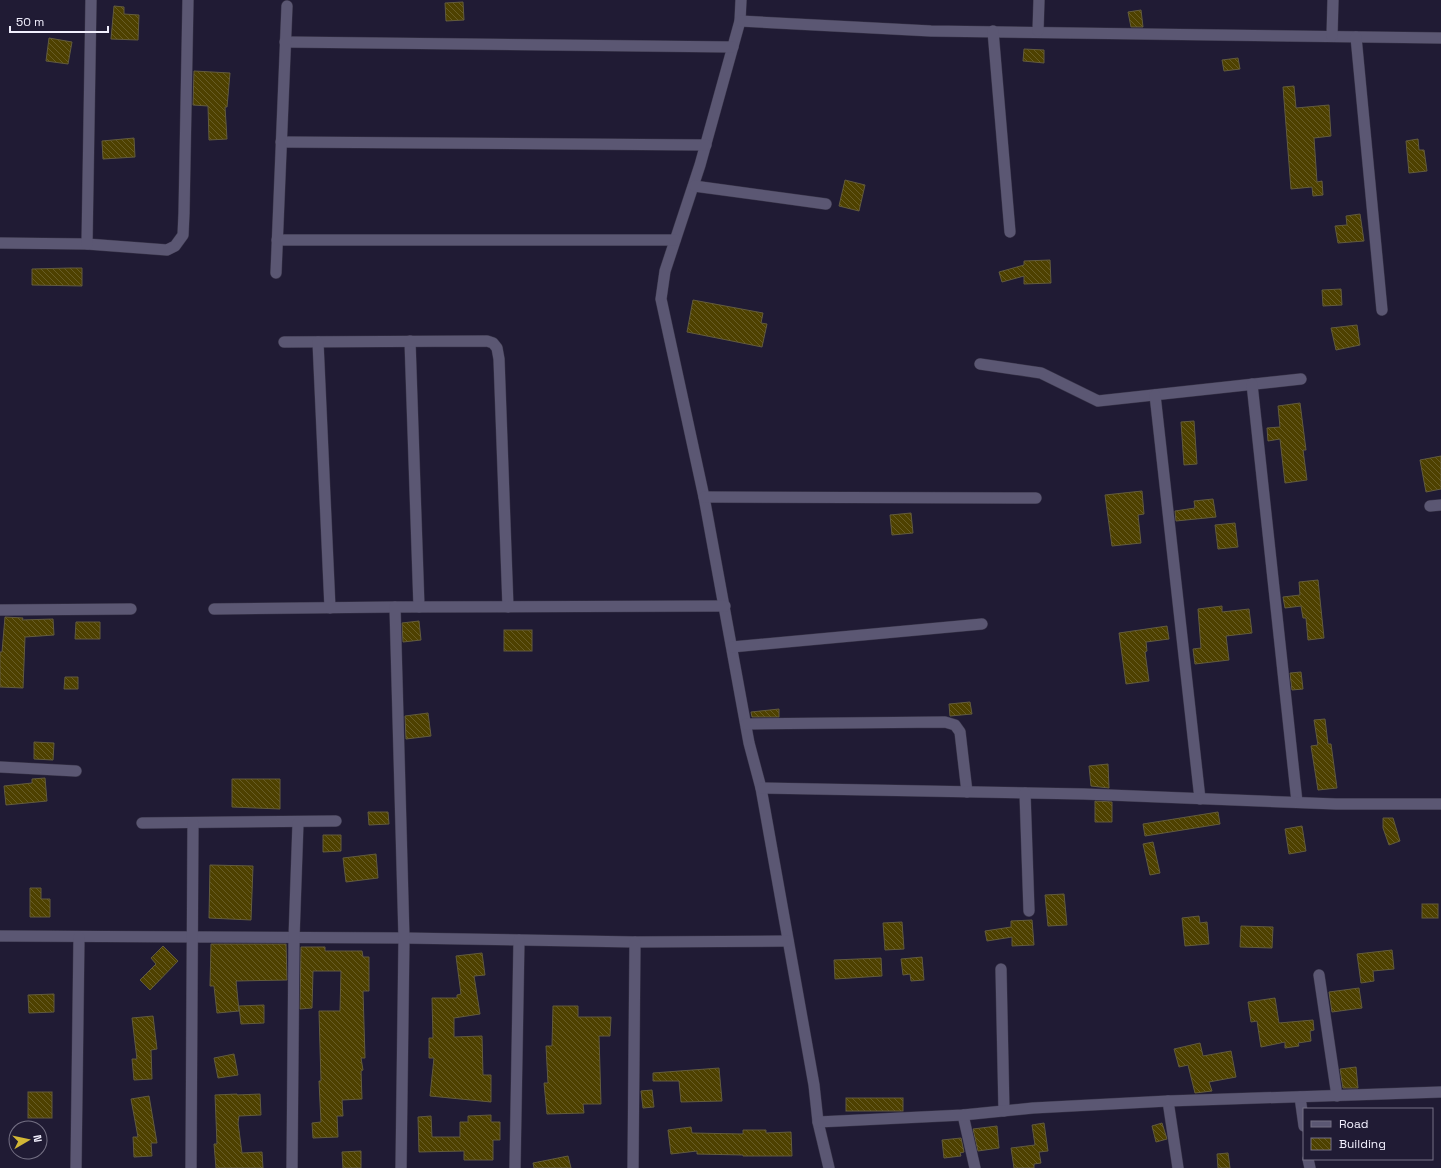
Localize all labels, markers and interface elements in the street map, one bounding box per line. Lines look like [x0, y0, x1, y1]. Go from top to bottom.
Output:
scale bar [10, 8, 108, 34]
text: 50 m [16, 14, 44, 30]
legend [1303, 1108, 1433, 1160]
text: Road [1339, 1116, 1368, 1132]
north arrow [8, 1120, 48, 1160]
text: N [30, 1134, 45, 1143]
text: Building [1339, 1136, 1386, 1152]

